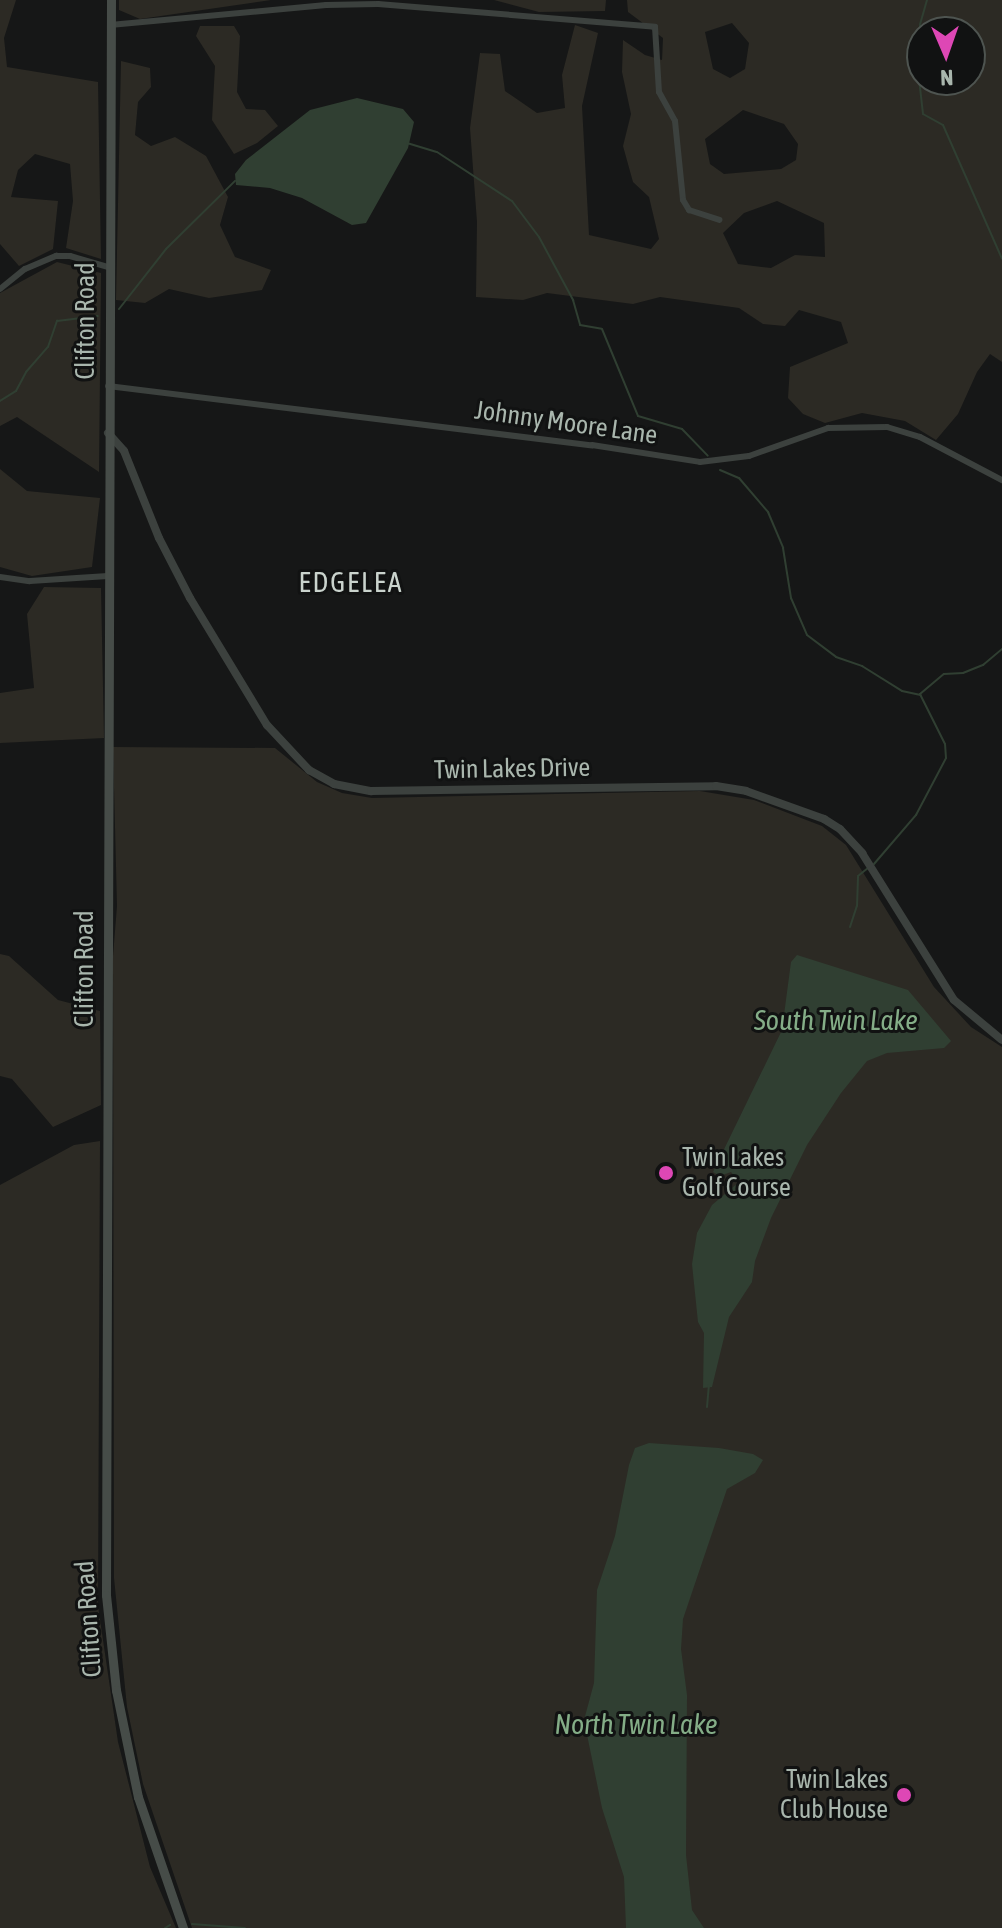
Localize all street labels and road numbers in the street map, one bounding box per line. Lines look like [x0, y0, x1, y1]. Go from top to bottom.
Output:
street label: Clifton Road [70, 263, 102, 379]
street label: Johnny Moore Lane [473, 395, 659, 451]
street label: Twin Lakes Drive [434, 752, 590, 786]
street label: Clifton Road [69, 911, 101, 1027]
street label: Clifton Road [69, 1560, 109, 1678]

